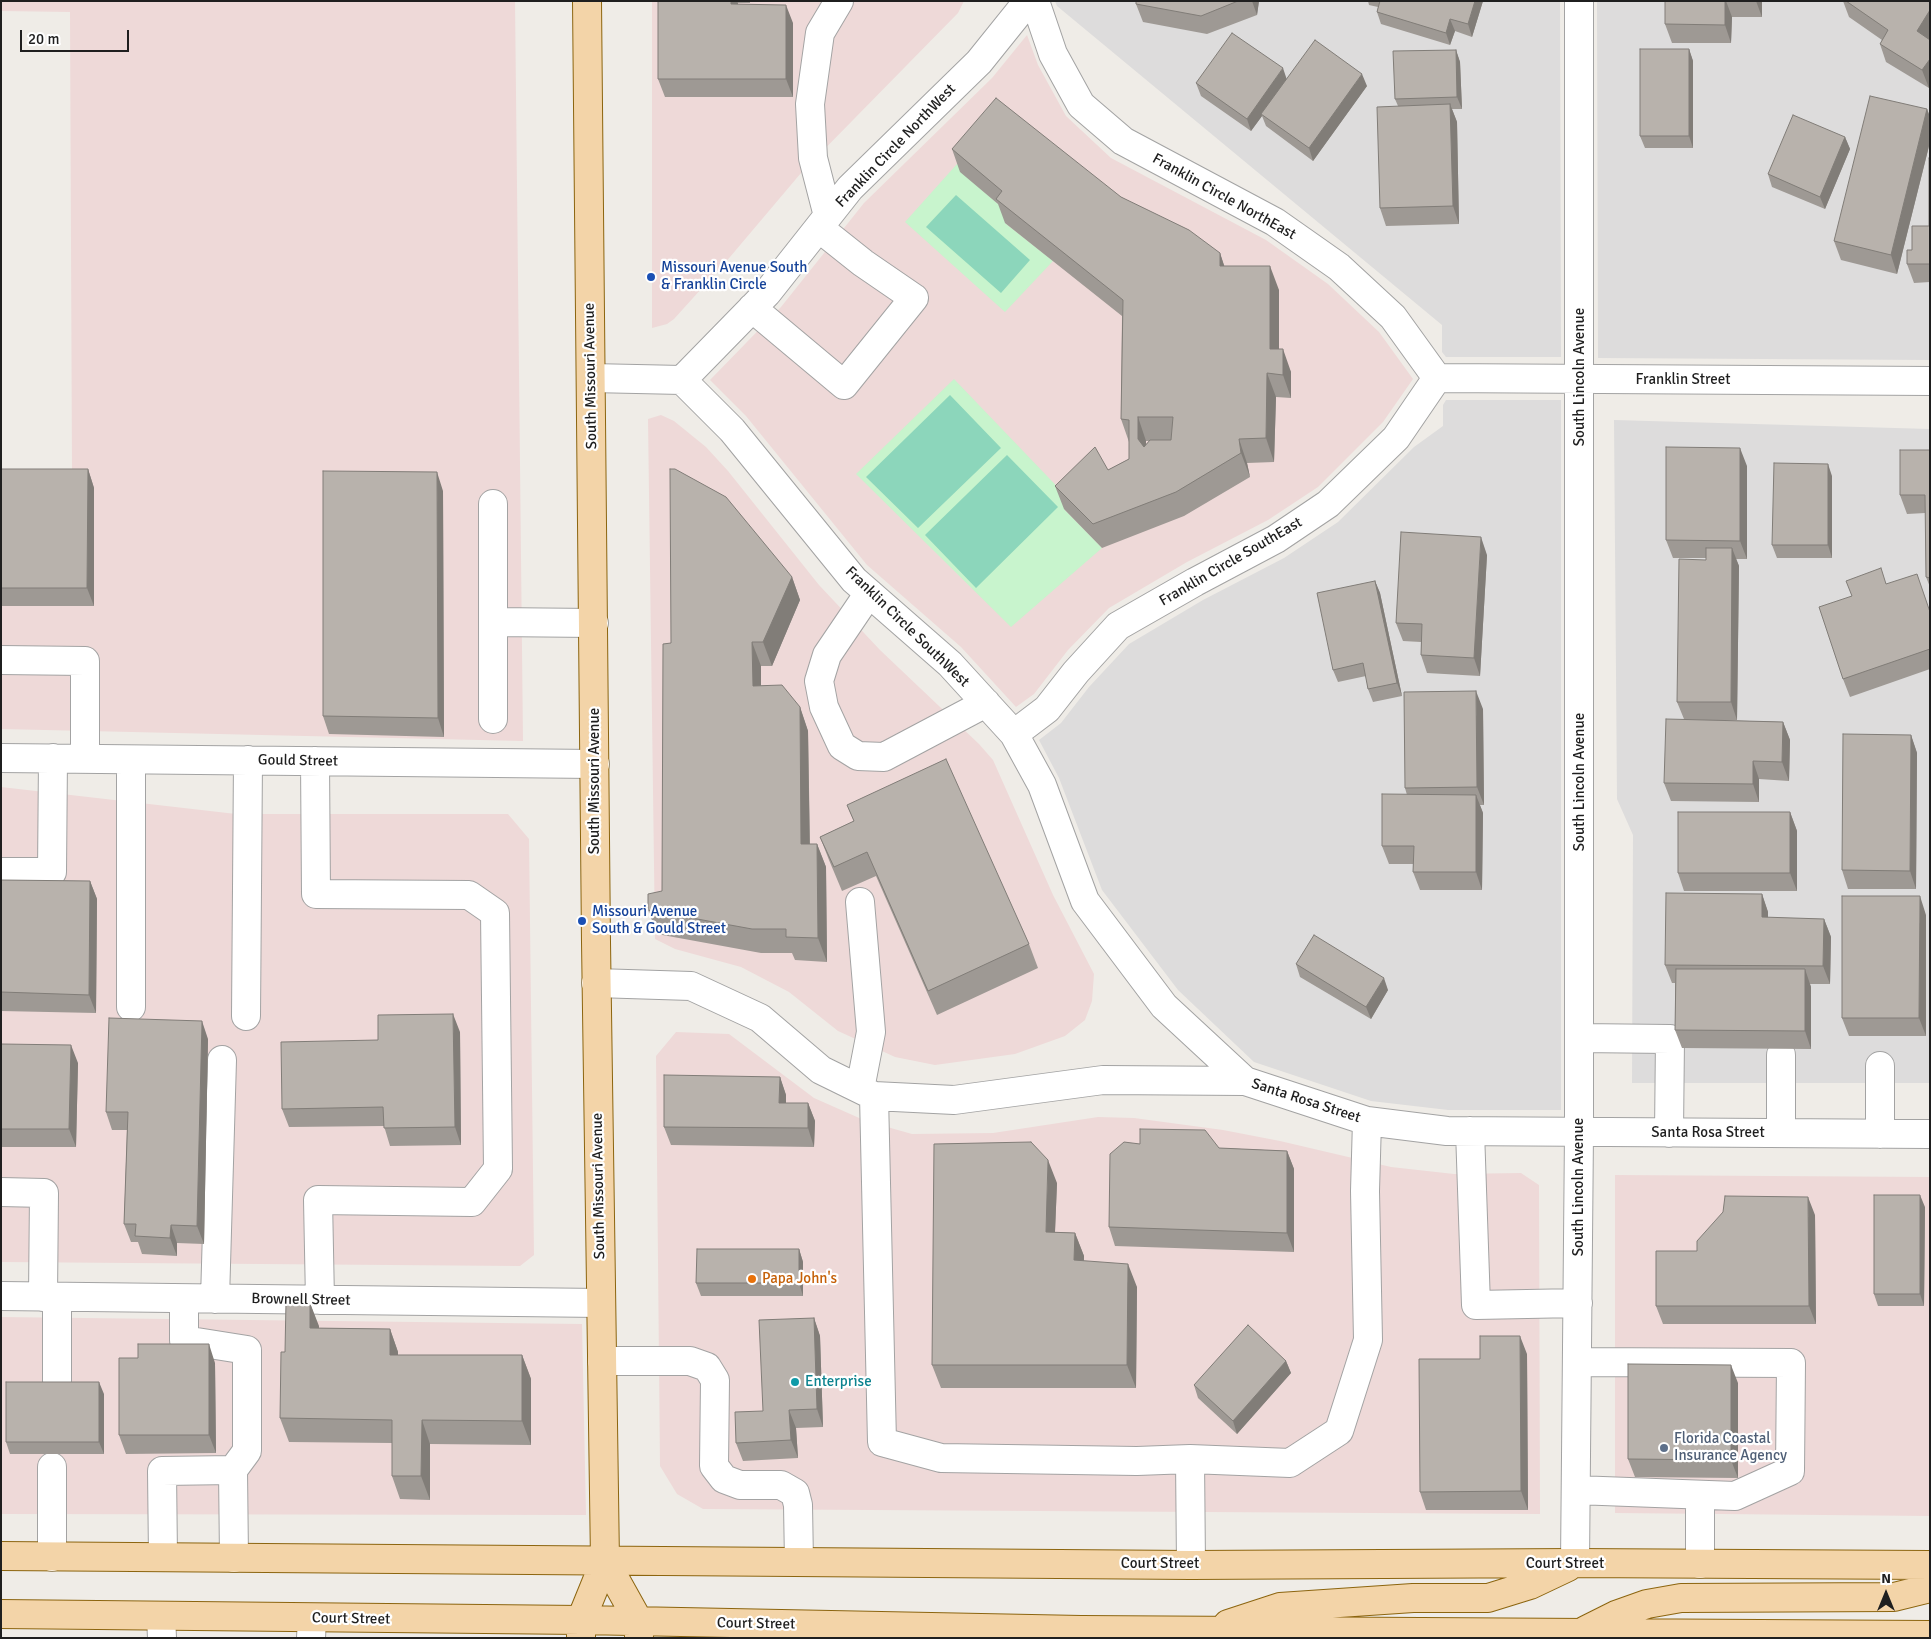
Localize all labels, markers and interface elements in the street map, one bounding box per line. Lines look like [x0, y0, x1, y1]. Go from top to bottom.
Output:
scale bar [22, 20, 131, 52]
text: 20 m [28, 30, 59, 48]
street label: Franklin Circle NorthWest [832, 80, 960, 212]
street label: Franklin Circle NorthEast [1149, 150, 1299, 244]
place label: Missouri Avenue South & Franklin Circle [661, 259, 807, 294]
marker: Missouri Avenue South & Franklin Circle [645, 271, 657, 283]
street label: South Missouri Avenue [581, 303, 601, 449]
street label: South Lincoln Avenue [1571, 308, 1589, 446]
street label: Franklin Street [1636, 371, 1730, 389]
street label: Franklin Circle SouthEast [1156, 514, 1306, 610]
street label: Franklin Circle SouthWest [841, 563, 973, 691]
street label: South Missouri Avenue [586, 708, 604, 854]
street label: South Lincoln Avenue [1571, 713, 1589, 851]
street label: Gould Street [258, 751, 338, 771]
place label: Missouri Avenue South & Gould Street [592, 903, 726, 938]
marker: Missouri Avenue South & Gould Street [576, 915, 588, 927]
street label: Santa Rosa Street [1249, 1075, 1363, 1127]
street label: South Missouri Avenue [589, 1113, 609, 1259]
street label: South Lincoln Avenue [1570, 1118, 1588, 1256]
street label: Santa Rosa Street [1651, 1124, 1765, 1142]
place label: Papa John's [762, 1270, 837, 1288]
marker: Papa John's [746, 1273, 758, 1285]
street label: Brownell Street [251, 1290, 351, 1310]
place label: Enterprise [805, 1373, 872, 1391]
marker: Enterprise [789, 1376, 801, 1388]
place label: Florida Coastal Insurance Agency [1674, 1430, 1787, 1465]
marker: Florida Coastal Insurance Agency [1658, 1442, 1670, 1454]
street label: Court Street [1121, 1555, 1199, 1573]
street label: Court Street [1526, 1555, 1604, 1573]
north arrow [1861, 1569, 1911, 1619]
text: N [1881, 1570, 1891, 1587]
street label: Court Street [312, 1609, 390, 1629]
street label: Court Street [717, 1614, 795, 1634]

